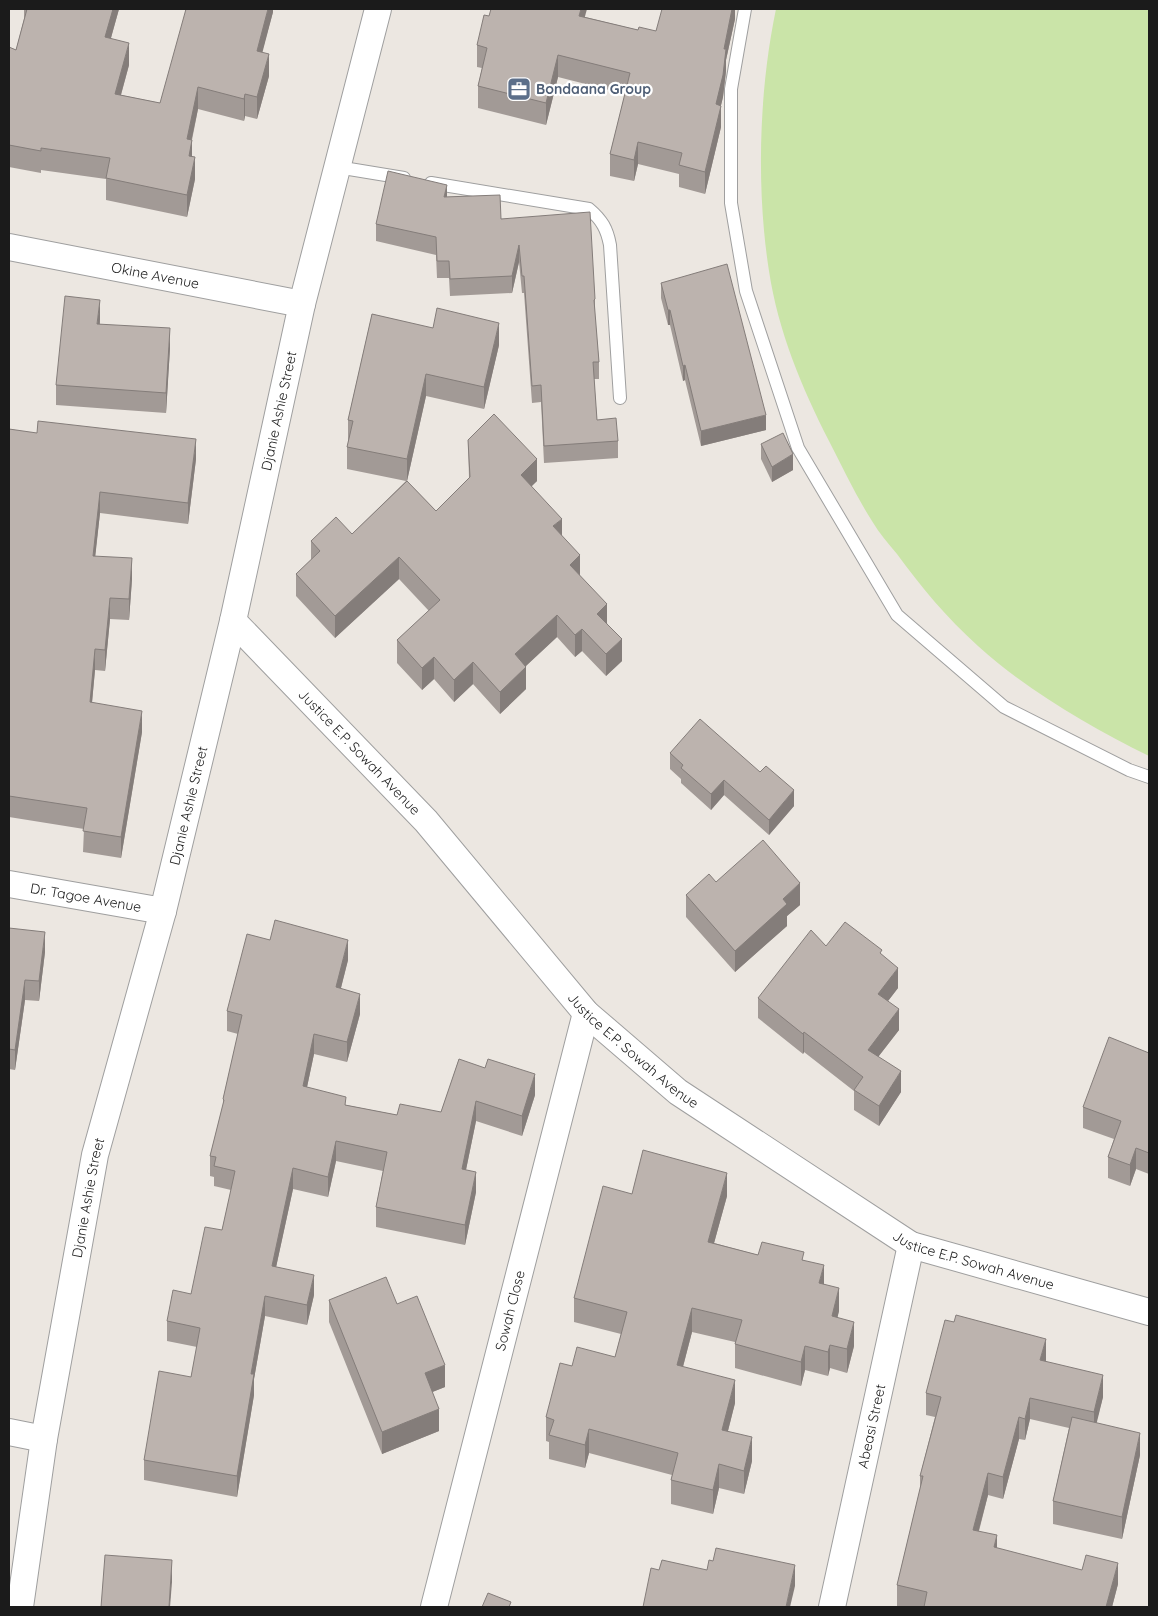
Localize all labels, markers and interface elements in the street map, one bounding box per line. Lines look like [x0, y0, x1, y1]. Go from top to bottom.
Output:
office icon: Bondaana Group [506, 76, 532, 102]
place label: Bondaana Group [536, 80, 651, 98]
street label: Okine Avenue [110, 258, 201, 293]
street label: Djanie Ashie Street [257, 349, 301, 472]
street label: Justice E.P. Sowah Avenue [294, 685, 424, 819]
street label: Djanie Ashie Street [165, 744, 212, 867]
street label: Dr. Tagoe Avenue [29, 879, 143, 916]
street label: Justice E.P. Sowah Avenue [564, 989, 702, 1112]
street label: Djanie Ashie Street [68, 1135, 108, 1259]
street label: Justice E.P. Sowah Avenue [889, 1226, 1056, 1294]
street label: Sowah Close [491, 1268, 529, 1353]
street label: Abeasi Street [854, 1382, 889, 1470]

